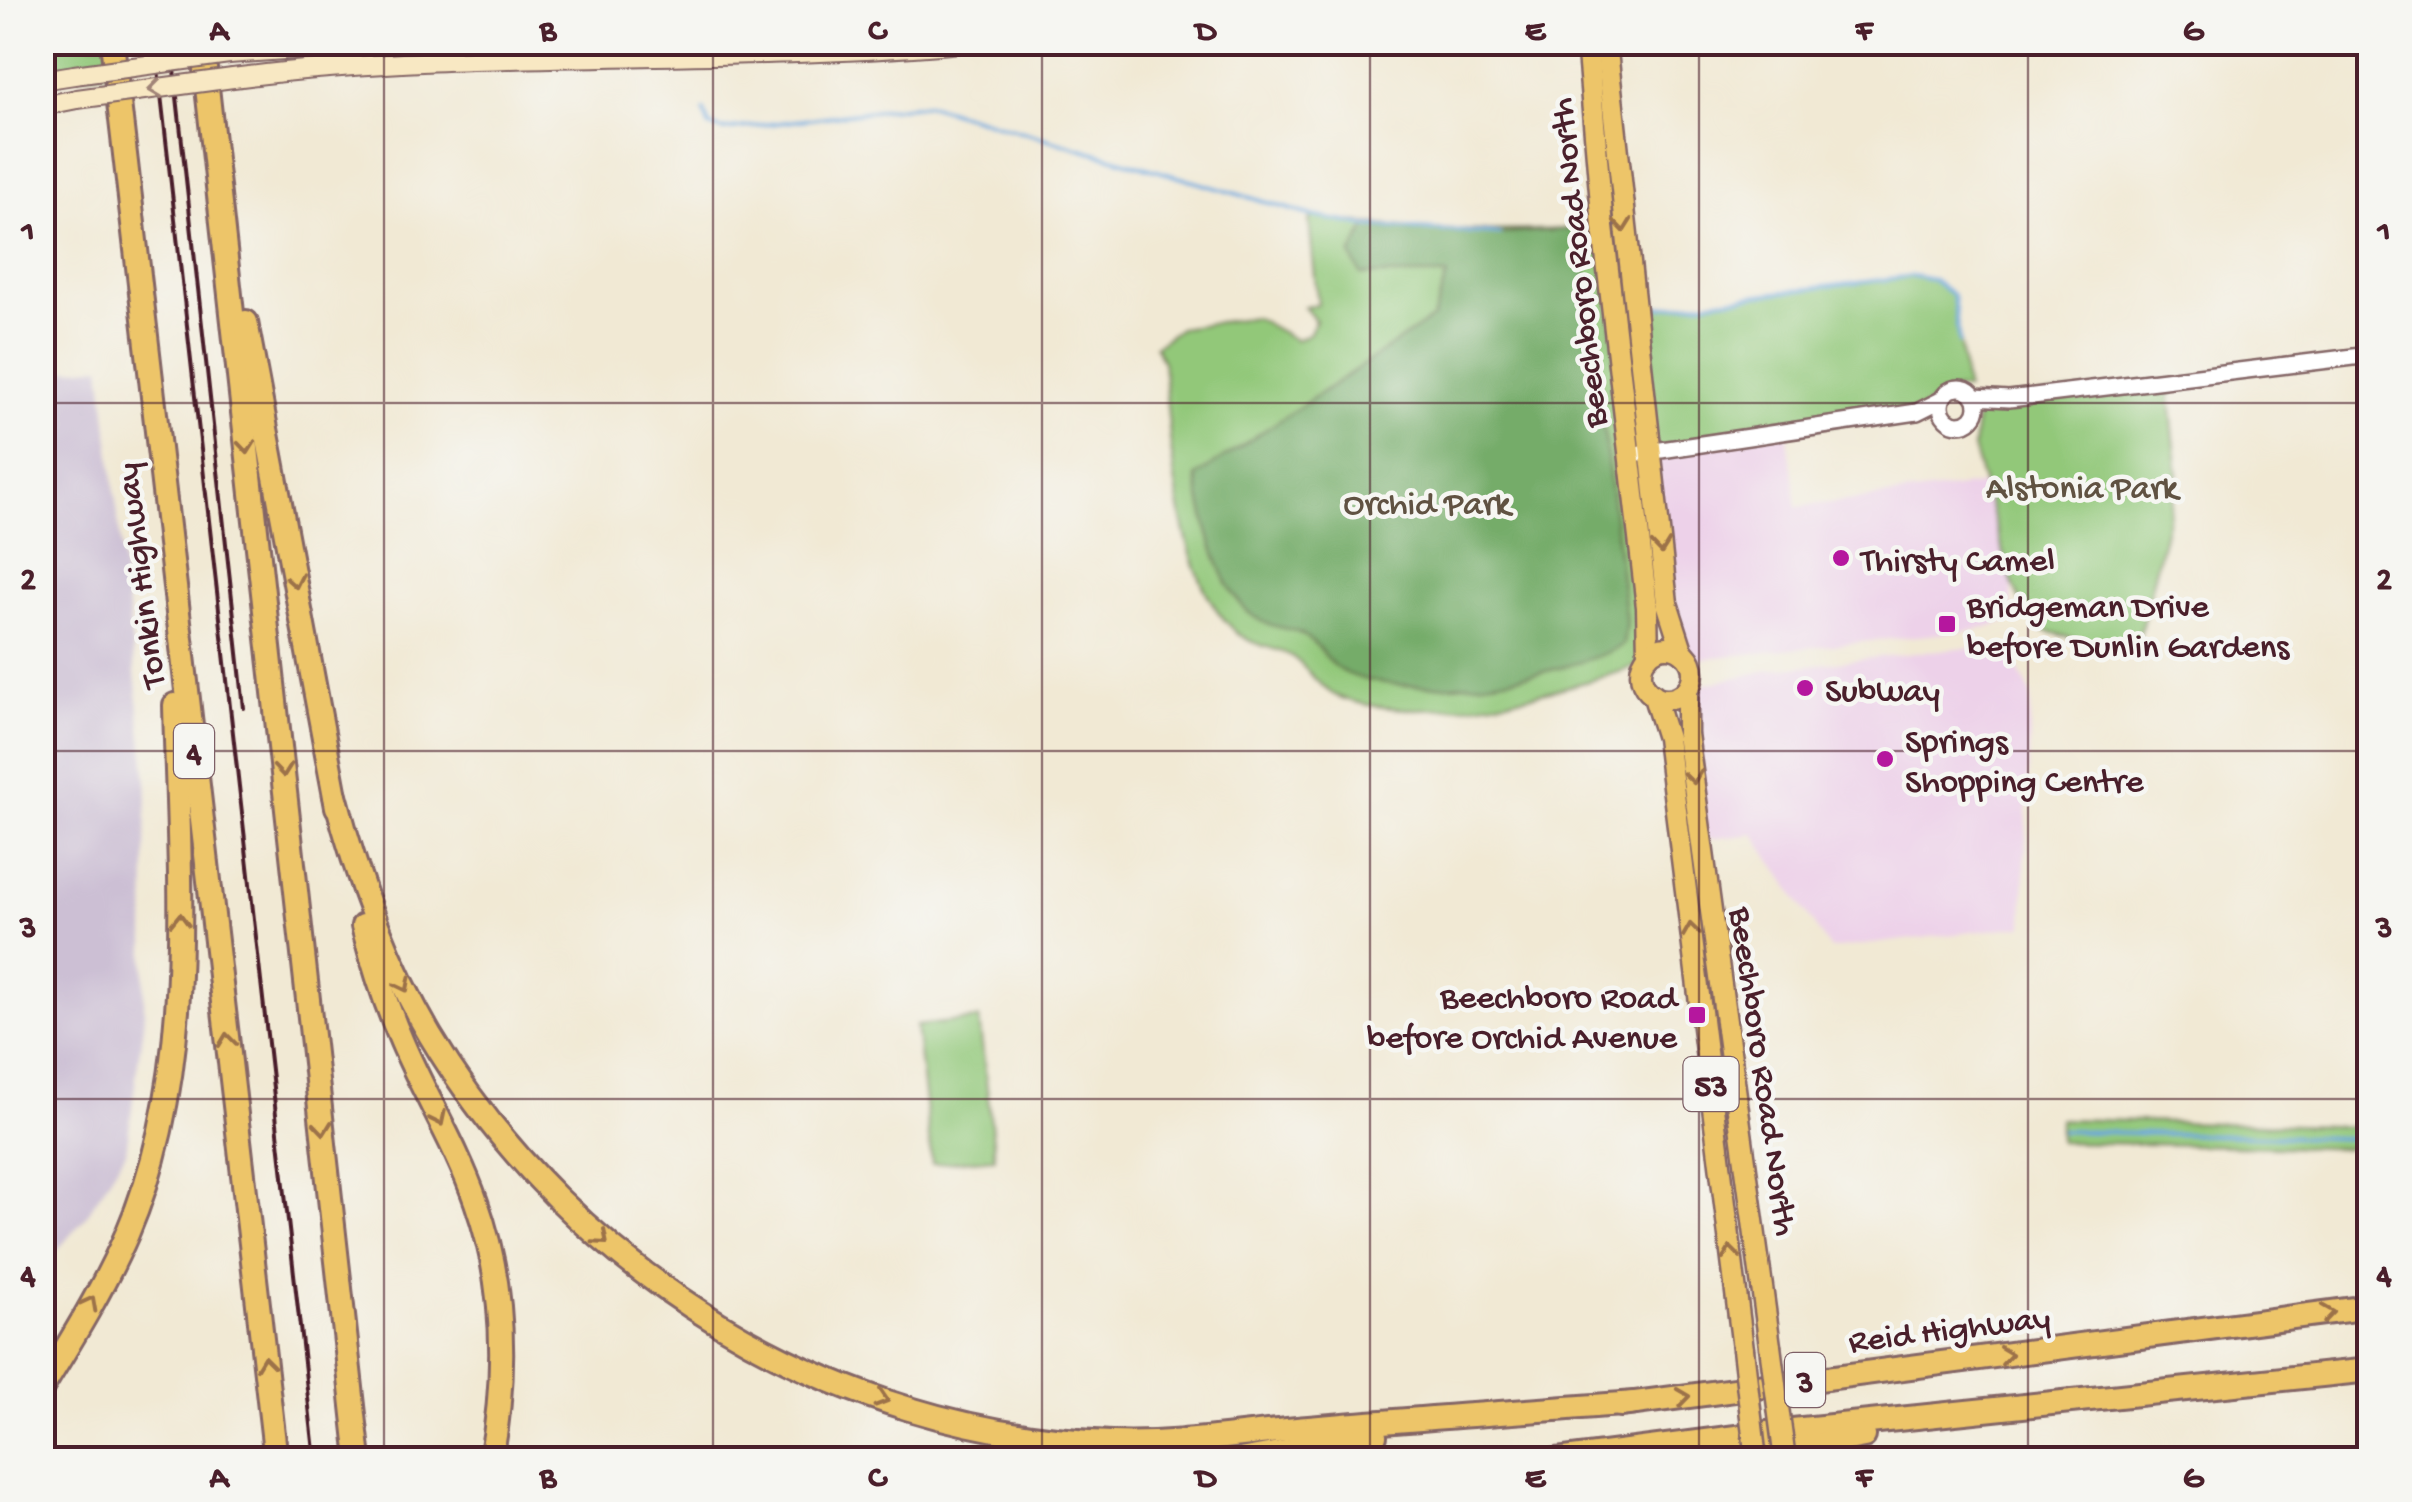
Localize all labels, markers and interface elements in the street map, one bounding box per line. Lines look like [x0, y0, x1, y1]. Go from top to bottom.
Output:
text: A [209, 14, 231, 52]
text: B [539, 14, 558, 52]
text: C [868, 14, 888, 52]
text: D [1193, 14, 1218, 52]
text: E [1525, 14, 1547, 52]
text: F [1855, 14, 1875, 52]
text: G [2183, 14, 2205, 52]
one-way arrow [146, 77, 163, 98]
street label: Beechboro Road North [1544, 95, 1619, 430]
text: 1 [21, 215, 34, 253]
text: 1 [2377, 215, 2390, 253]
one-way arrow [1611, 217, 1633, 233]
one-way arrow [236, 440, 257, 456]
street label: Tonkin Highway [109, 460, 178, 692]
park label: Alstonia Park [1986, 470, 2182, 511]
park label: Orchid Park [1343, 486, 1514, 527]
one-way arrow [1650, 540, 1671, 556]
place label: Thirsty Camel [1859, 543, 2055, 584]
marker: Thirsty Camel [1830, 547, 1852, 569]
text: 2 [20, 563, 36, 601]
text: 2 [2376, 563, 2392, 601]
one-way arrow [284, 573, 305, 590]
place label: Bridgeman Drive before Dunlin Gardens [1966, 589, 2290, 670]
marker: Bridgeman Drive before Dunlin Gardens [1936, 613, 1958, 635]
place label: Subway [1825, 673, 1940, 714]
marker: Subway [1794, 677, 1816, 699]
road number: 4 [174, 724, 214, 778]
place label: Springs Shopping Centre [1905, 724, 2144, 805]
marker: Springs Shopping Centre [1874, 748, 1896, 770]
one-way arrow [272, 763, 293, 779]
one-way arrow [1682, 768, 1703, 785]
street label: Beechboro Road North [1717, 904, 1804, 1239]
text: 3 [19, 911, 36, 949]
one-way arrow [169, 911, 190, 927]
text: 3 [2375, 911, 2392, 949]
one-way arrow [1682, 922, 1703, 938]
one-way arrow [392, 974, 411, 992]
place label: Beechboro Road before Orchid Avenue [1367, 980, 1679, 1061]
marker: Beechboro Road before Orchid Avenue [1686, 1004, 1708, 1026]
one-way arrow [217, 1031, 238, 1047]
road number: 53 [1684, 1057, 1738, 1111]
one-way arrow [426, 1109, 446, 1127]
one-way arrow [311, 1120, 333, 1136]
one-way arrow [590, 1228, 609, 1246]
one-way arrow [1721, 1244, 1742, 1260]
text: 4 [19, 1259, 36, 1297]
text: 4 [2375, 1259, 2392, 1297]
one-way arrow [78, 1296, 97, 1314]
street label: Reid Highway [1847, 1300, 2053, 1365]
one-way arrow [2320, 1303, 2336, 1324]
one-way arrow [1998, 1345, 2014, 1366]
road number: 3 [1785, 1353, 1825, 1407]
one-way arrow [255, 1354, 276, 1370]
one-way arrow [1675, 1387, 1692, 1408]
one-way arrow [873, 1388, 890, 1408]
text: A [209, 1461, 231, 1499]
text: B [539, 1461, 558, 1499]
text: C [868, 1461, 888, 1499]
text: D [1193, 1461, 1218, 1499]
text: E [1525, 1461, 1547, 1499]
text: F [1855, 1461, 1875, 1499]
text: G [2183, 1461, 2205, 1499]

